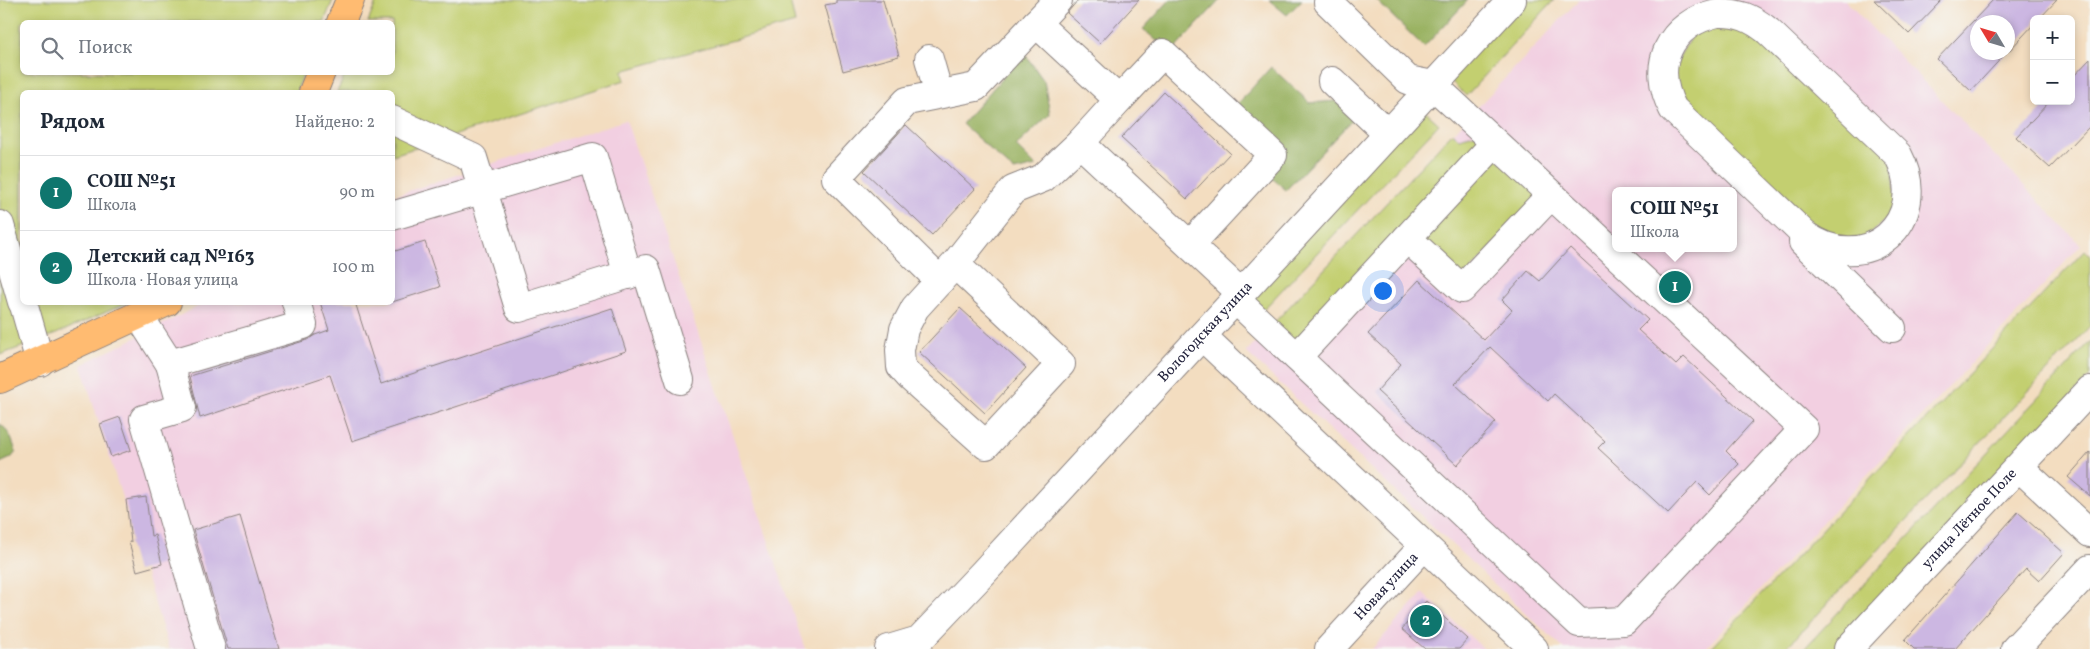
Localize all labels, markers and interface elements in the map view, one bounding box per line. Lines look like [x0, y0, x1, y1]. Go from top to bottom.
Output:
north arrow [1970, 15, 2015, 60]
map controls [2030, 15, 2075, 105]
button: + [2030, 15, 2075, 60]
search box [20, 20, 395, 75]
icon: search [38, 34, 66, 62]
text: Поиск [78, 35, 132, 61]
button: − [2030, 60, 2075, 105]
text: Рядом [40, 108, 105, 137]
text: Найдено: 2 [295, 112, 375, 134]
text: СОШ №51 [87, 169, 176, 195]
text: 1 [53, 182, 59, 204]
text: 90 m [339, 182, 375, 204]
popup [1612, 187, 1737, 252]
text: Школа [87, 195, 137, 217]
text: СОШ №51 [1630, 196, 1719, 222]
text: Школа [1630, 222, 1680, 244]
text: Детский сад №163 [87, 244, 254, 270]
text: 2 [52, 257, 60, 279]
text: 100 m [332, 257, 375, 279]
pin: 1 [1659, 268, 1691, 306]
text: Школа · Новая улица [87, 270, 238, 292]
street label: Вологодская улица [1153, 277, 1258, 387]
your location [1370, 278, 1396, 304]
street label: улица Лётное Поле [1917, 464, 2022, 574]
street label: Новая улица [1350, 548, 1424, 625]
pin: 2 [1410, 602, 1442, 640]

